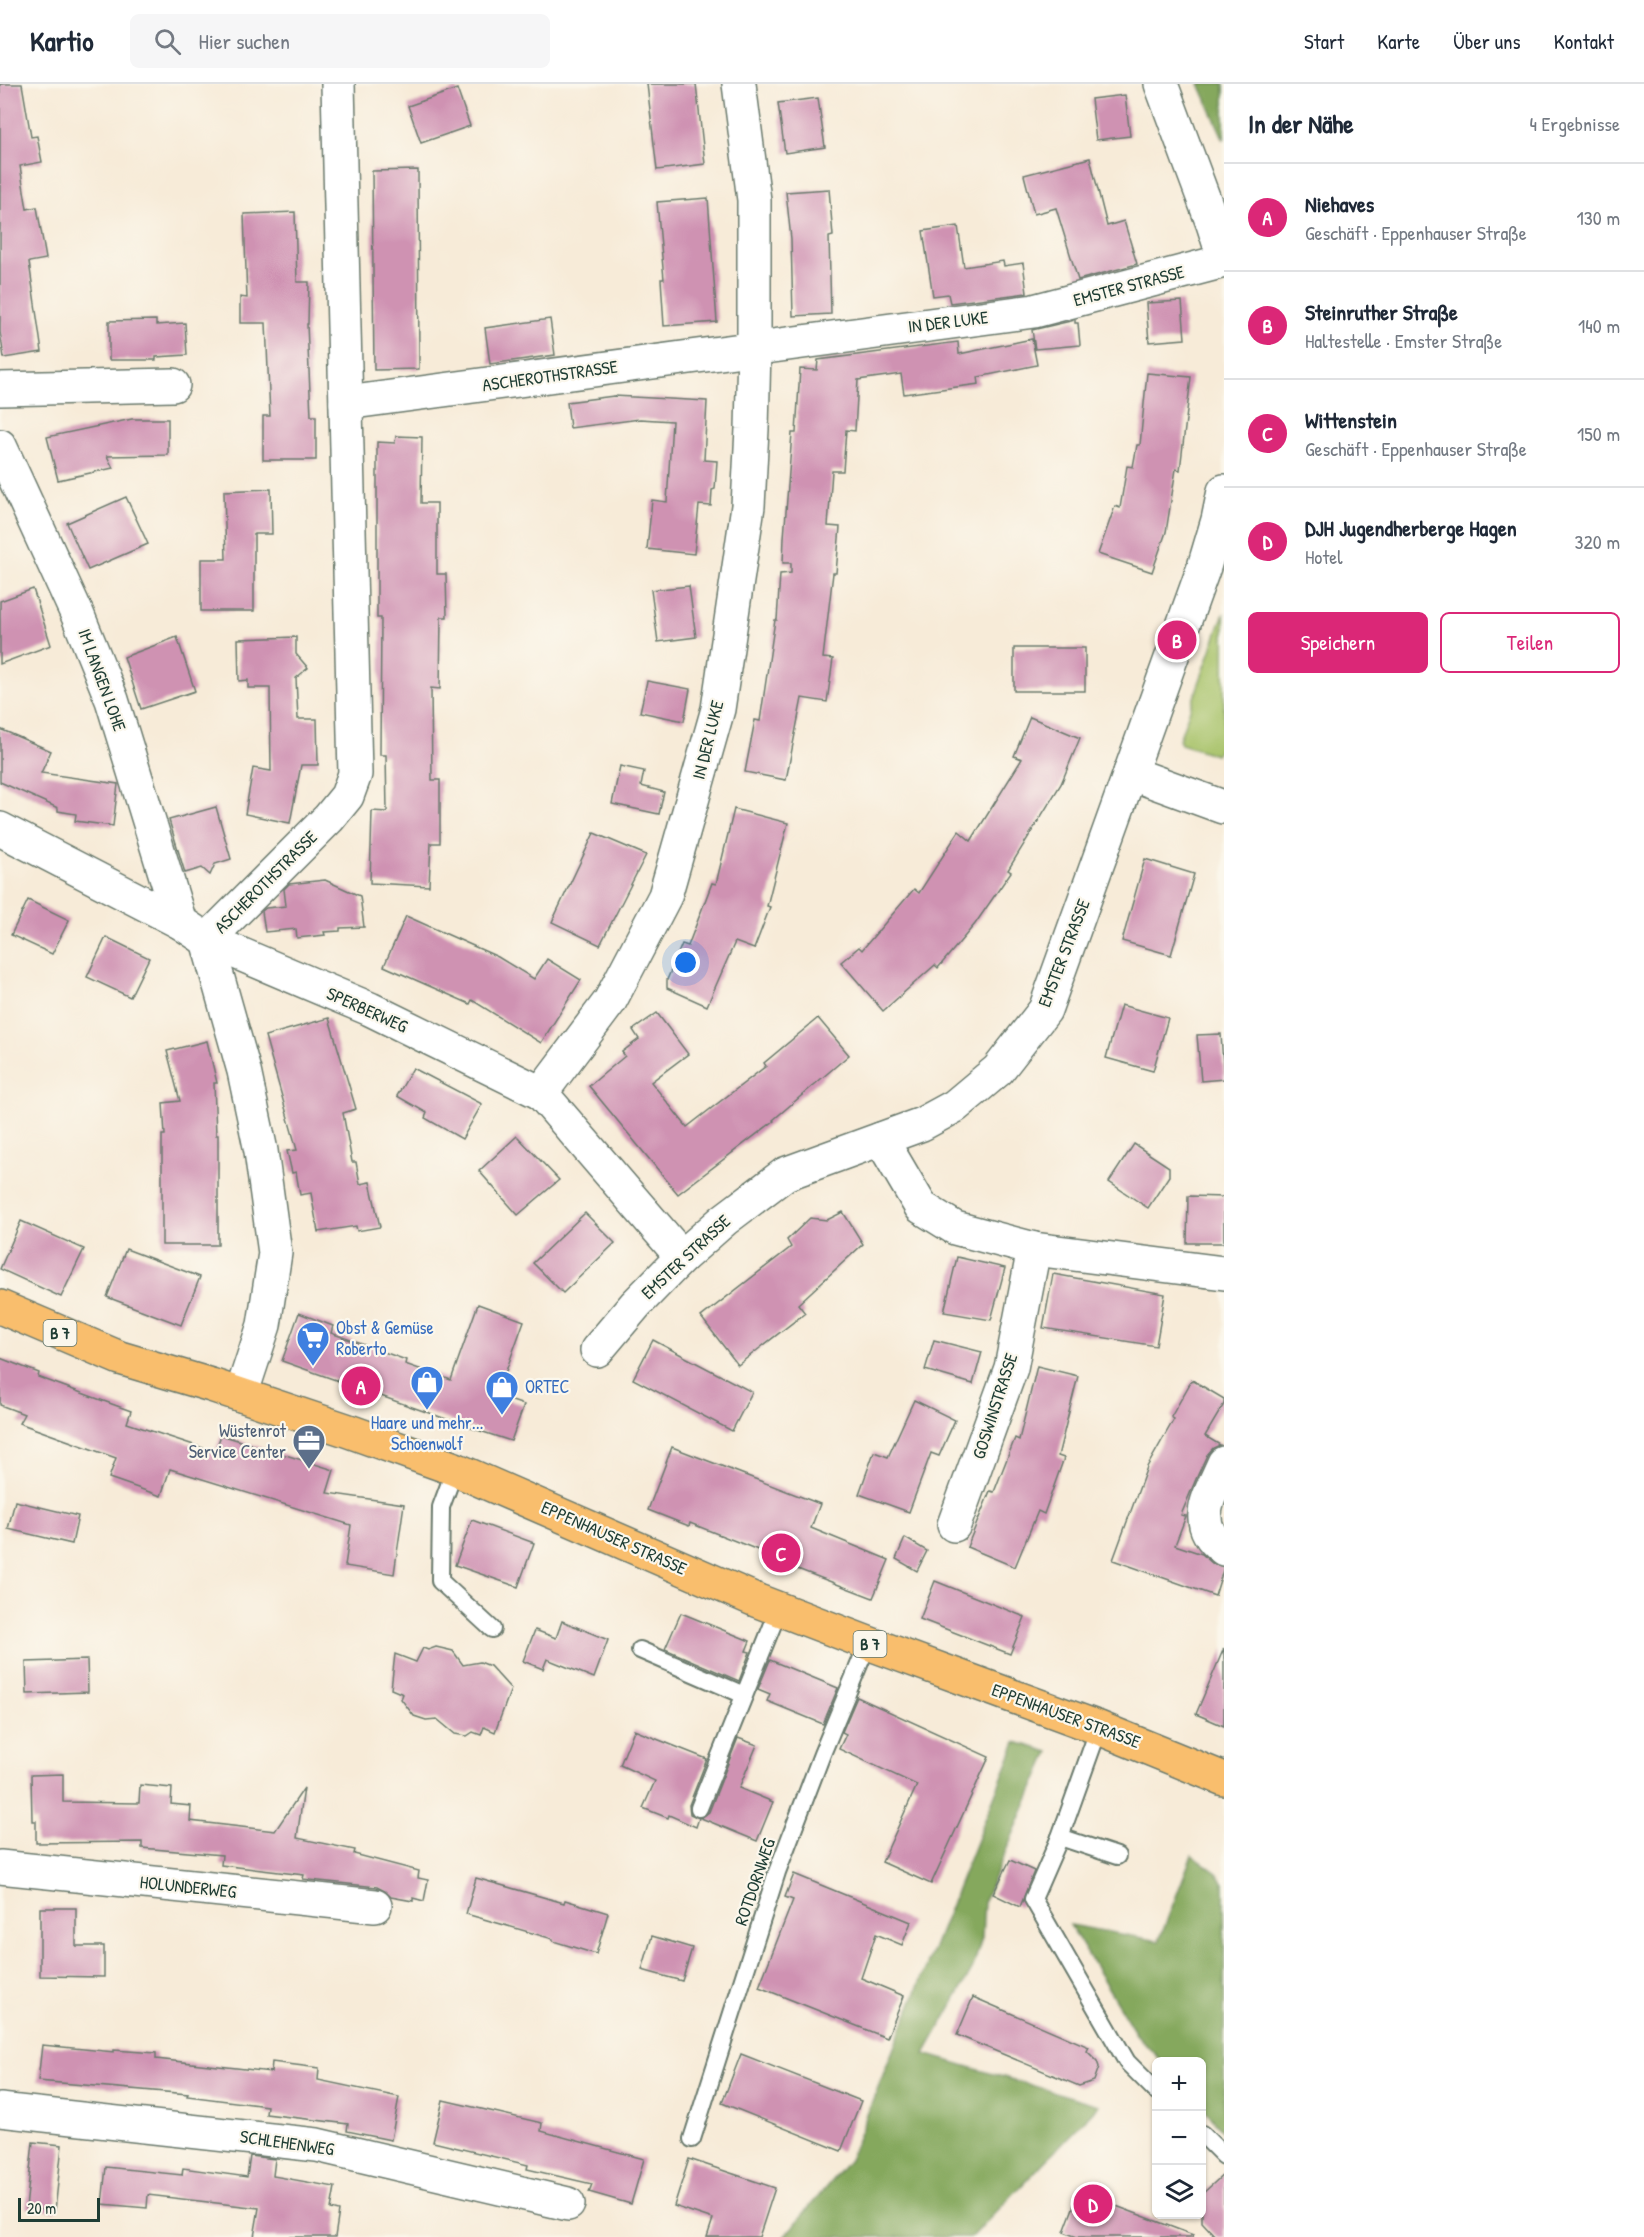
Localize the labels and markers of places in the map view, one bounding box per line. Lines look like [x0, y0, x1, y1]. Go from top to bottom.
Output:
pin: B [1158, 618, 1196, 662]
place label: Obst & Gemüse Roberto [336, 1315, 434, 1361]
supermarket icon: Obst & Gemüse Roberto [295, 1320, 331, 1367]
pin: A [342, 1364, 380, 1408]
shop icon: Haare und mehr... Schoenwolf [409, 1364, 445, 1411]
shop icon: ORTEC [484, 1369, 520, 1416]
place label: ORTEC [525, 1374, 570, 1399]
place label: Haare und mehr... Schoenwolf [371, 1410, 483, 1456]
place label: Wüstenrot Service Center [189, 1418, 287, 1464]
office icon: Wüstenrot Service Center [291, 1423, 327, 1470]
pin: C [762, 1530, 800, 1576]
pin: D [1074, 2182, 1112, 2226]

